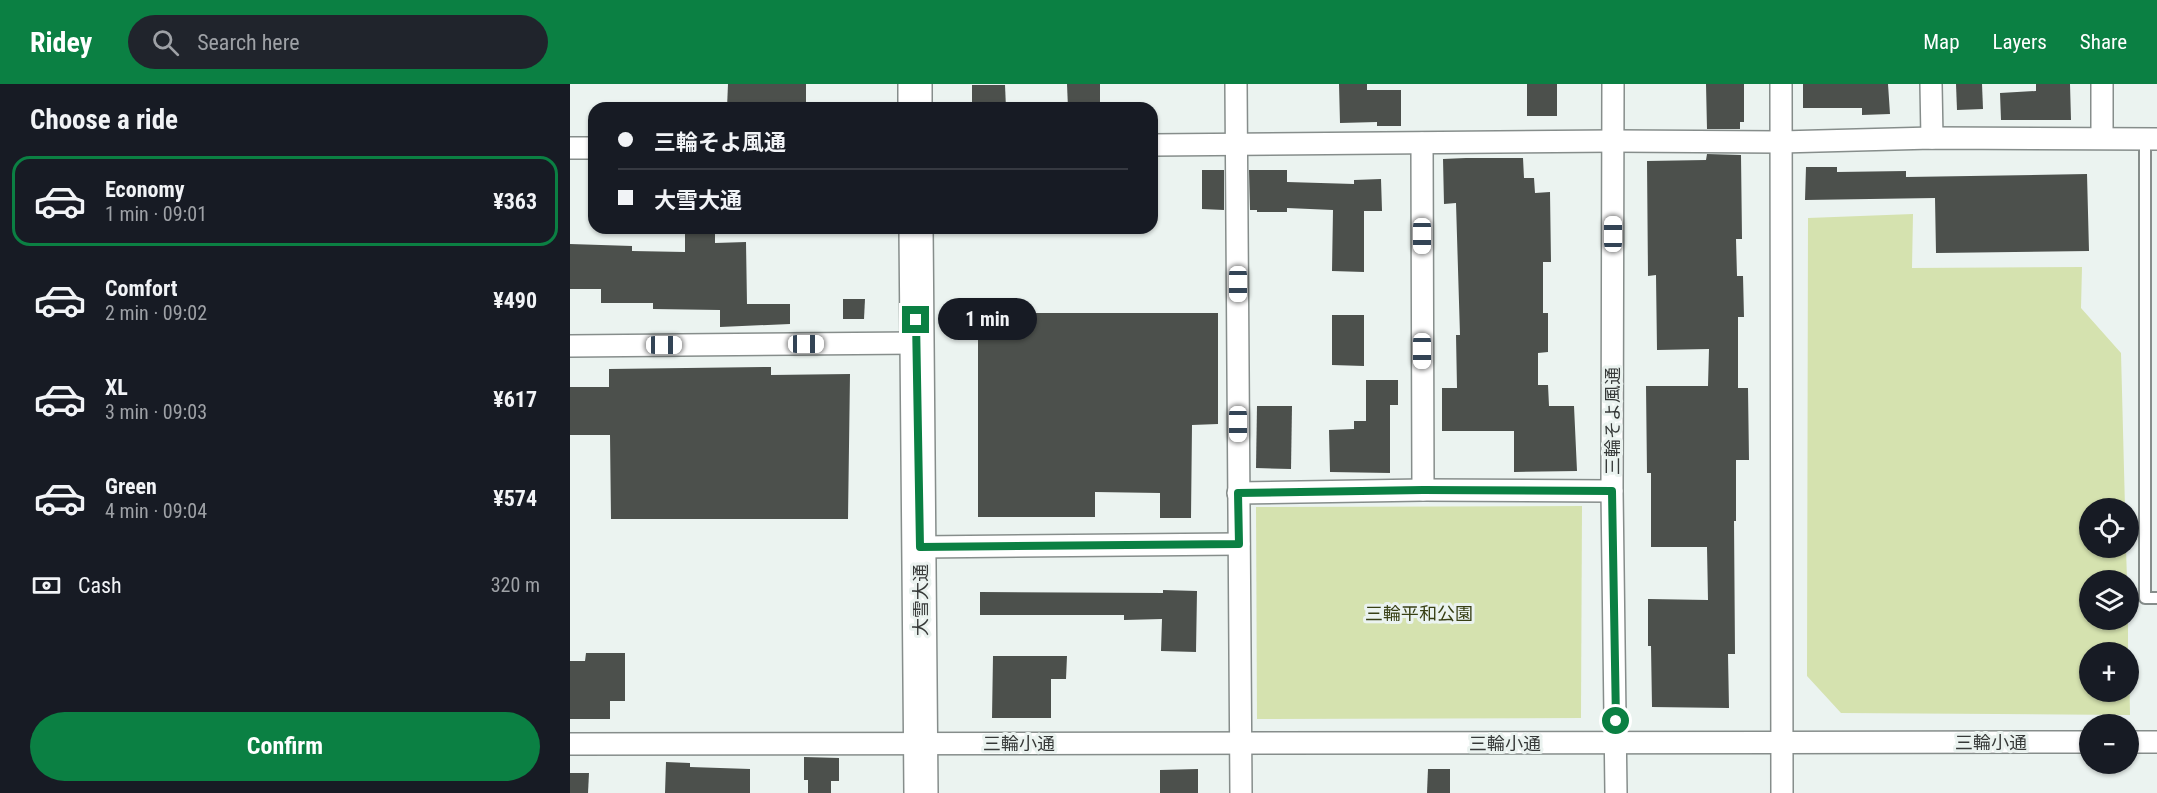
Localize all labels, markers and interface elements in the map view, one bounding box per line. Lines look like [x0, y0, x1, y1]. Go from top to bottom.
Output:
search box [128, 15, 548, 69]
text: Ridey [30, 26, 92, 59]
icon: search [149, 26, 182, 59]
text: Search here [197, 30, 299, 55]
text: Map [1923, 30, 1960, 54]
text: Layers [1993, 30, 2047, 54]
text: Share [2080, 30, 2127, 54]
text: Choose a ride [30, 104, 178, 136]
text: 三輪そよ風通 [654, 130, 786, 155]
icon: car [33, 174, 87, 228]
text: Economy [105, 177, 185, 202]
text: 大雪大通 [654, 188, 742, 213]
text: ¥363 [493, 189, 537, 214]
text: 1 min · 09:01 [105, 202, 207, 226]
car [1604, 216, 1622, 252]
car [1413, 218, 1431, 254]
car [1229, 266, 1247, 302]
icon: car [33, 273, 87, 327]
text: Comfort [105, 276, 178, 301]
text: ¥490 [493, 288, 537, 313]
callout: 1 min [937, 299, 1036, 341]
text: 2 min · 09:02 [105, 301, 207, 325]
route end [902, 306, 929, 333]
text: 1 min [965, 307, 1010, 331]
car [1413, 333, 1431, 369]
car [788, 335, 824, 353]
car [646, 336, 682, 354]
street label: 三輪そよ風通 [1602, 367, 1623, 475]
icon: car [33, 372, 87, 426]
text: XL [105, 375, 128, 400]
text: ¥617 [493, 387, 537, 412]
text: 3 min · 09:03 [105, 400, 207, 424]
car [1229, 406, 1247, 442]
icon: car [33, 471, 87, 525]
text: Green [105, 474, 157, 499]
text: ¥574 [493, 486, 537, 511]
map controls [2079, 498, 2139, 774]
button: locate [2079, 498, 2139, 558]
text: 4 min · 09:04 [105, 499, 207, 523]
street label: 大雪大通 [910, 564, 931, 636]
icon: cash [30, 569, 63, 602]
button: layers [2079, 570, 2139, 630]
text: Cash [78, 573, 122, 598]
text: 320 m [491, 573, 540, 597]
park label: 三輪平和公園 [1365, 603, 1473, 624]
button: + [2079, 642, 2139, 702]
route start [1602, 707, 1629, 734]
button: Confirm [30, 712, 540, 781]
button: − [2079, 714, 2139, 774]
street label: 三輪小通 [1955, 732, 2027, 753]
street label: 三輪小通 [983, 733, 1055, 754]
street label: 三輪小通 [1469, 733, 1541, 754]

